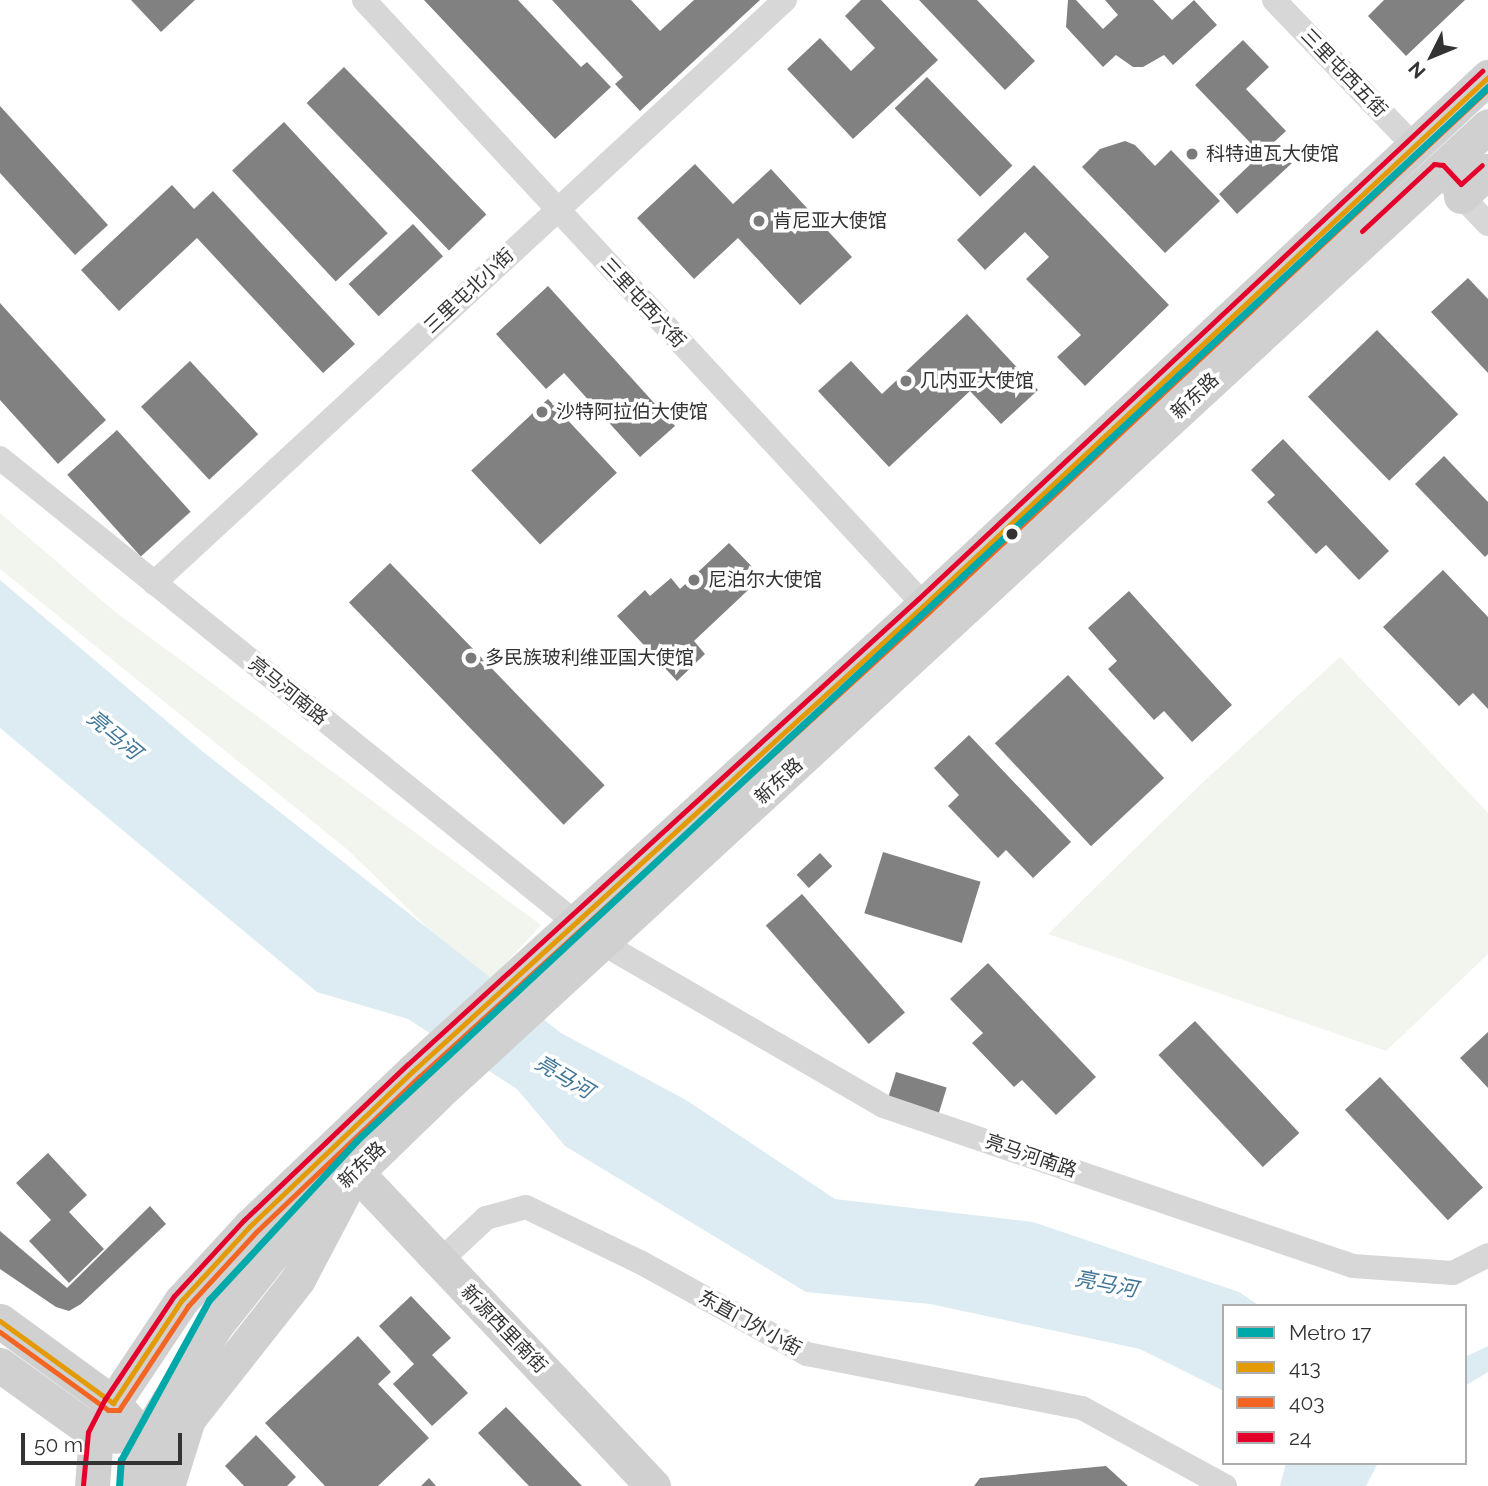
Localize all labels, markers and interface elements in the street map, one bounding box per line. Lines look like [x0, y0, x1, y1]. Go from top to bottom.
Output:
north arrow [1397, 21, 1467, 91]
street label: 三里屯西五街 [1296, 24, 1392, 122]
text: N [1404, 58, 1430, 83]
place label: 科特迪瓦大使馆 [1206, 143, 1339, 165]
marker: 科特迪瓦大使馆 [1184, 146, 1200, 162]
place label: 肯尼亚大使馆 [773, 210, 887, 232]
marker: 肯尼亚大使馆 [751, 213, 767, 229]
street label: 三里屯北小街 [420, 244, 518, 338]
street label: 三里屯西六街 [596, 254, 690, 352]
street label: 新东路 [1166, 368, 1224, 424]
place label: 几内亚大使馆 [920, 370, 1034, 392]
marker: 几内亚大使馆 [898, 373, 914, 389]
place label: 沙特阿拉伯大使馆 [556, 401, 708, 423]
marker: 沙特阿拉伯大使馆 [534, 404, 550, 420]
unlabelled marker [1005, 527, 1019, 541]
place label: 尼泊尔大使馆 [708, 569, 822, 591]
marker: 尼泊尔大使馆 [686, 572, 702, 588]
place label: 多民族玻利维亚国大使馆 [485, 647, 694, 669]
marker: 多民族玻利维亚国大使馆 [463, 650, 479, 666]
street label: 亮马河南路 [244, 652, 332, 730]
water label: 亮马河 [82, 705, 146, 765]
street label: 新东路 [750, 753, 808, 809]
water label: 亮马河 [531, 1050, 597, 1104]
street label: 亮马河南路 [982, 1130, 1080, 1182]
street label: 新东路 [334, 1137, 390, 1193]
water label: 亮马河 [1073, 1266, 1139, 1302]
street label: 新源西里南街 [456, 1280, 552, 1378]
street label: 东直门外小街 [695, 1285, 805, 1361]
legend [1222, 1304, 1467, 1465]
text: Metro 17 [1289, 1320, 1372, 1345]
text: 413 [1289, 1355, 1321, 1380]
text: 403 [1289, 1390, 1325, 1415]
scale bar [24, 1420, 186, 1464]
text: 24 [1289, 1425, 1311, 1450]
text: 50 m [34, 1432, 83, 1457]

